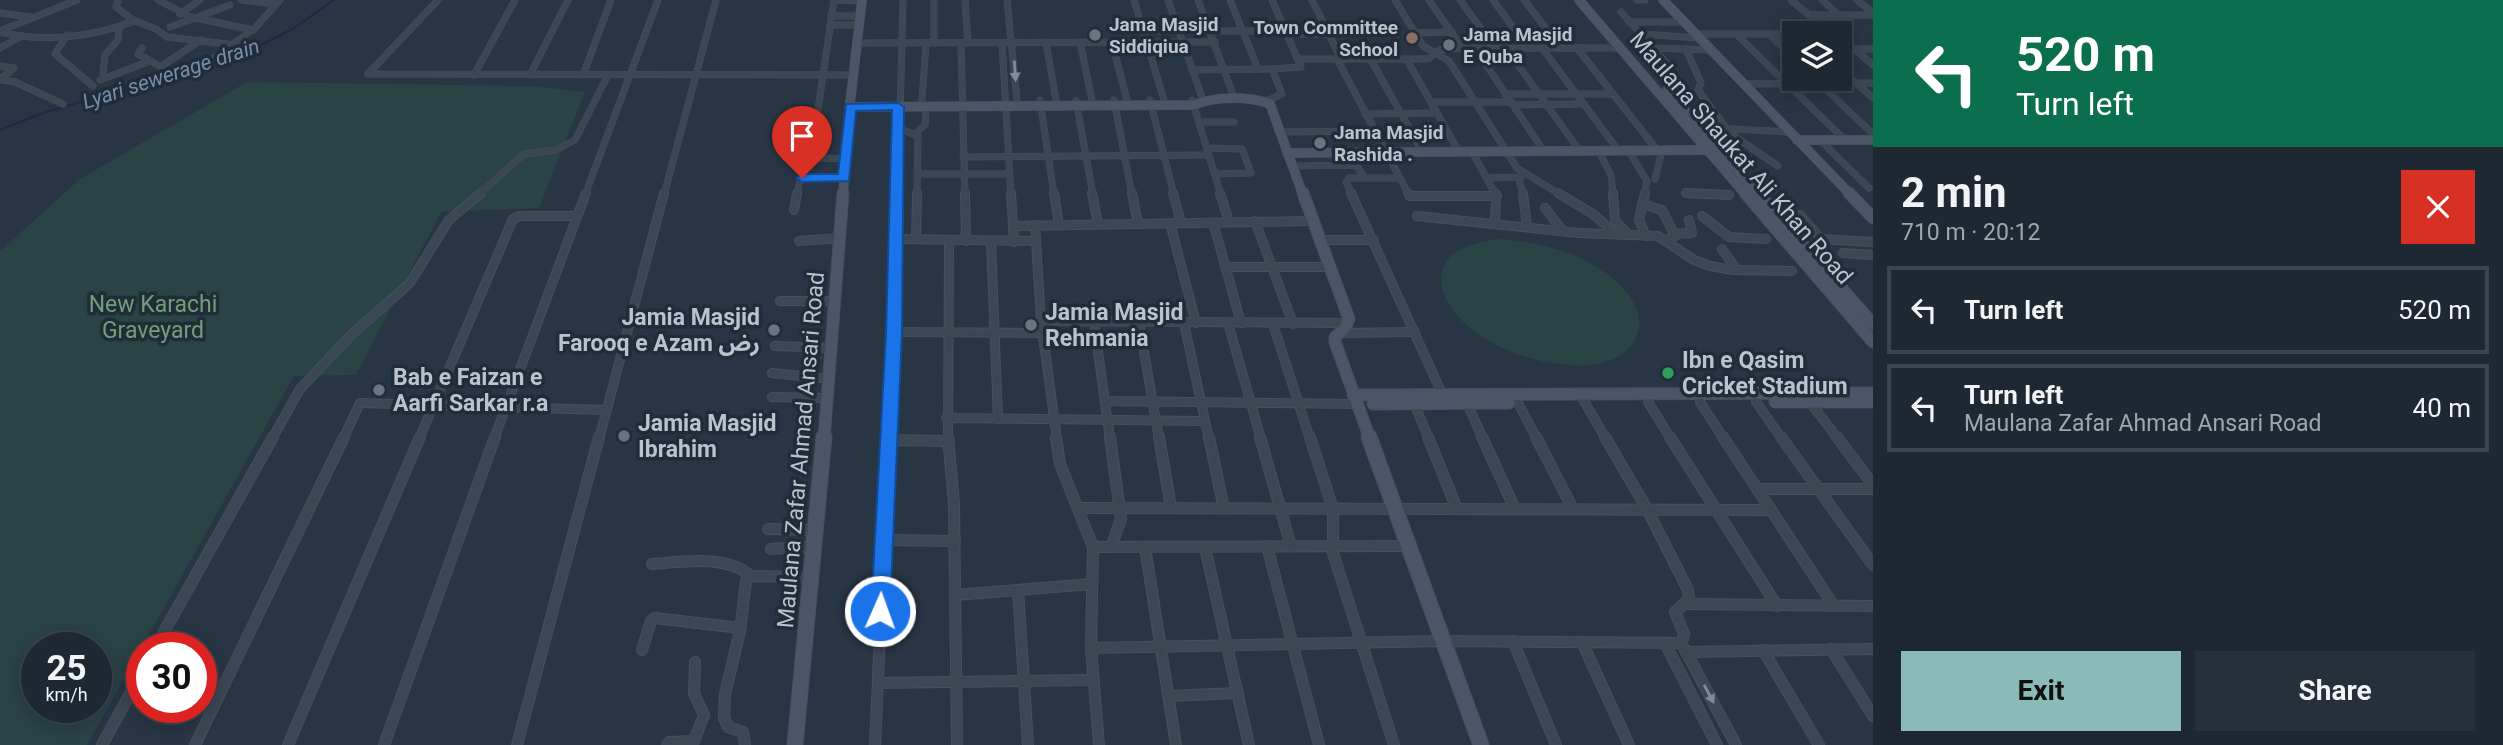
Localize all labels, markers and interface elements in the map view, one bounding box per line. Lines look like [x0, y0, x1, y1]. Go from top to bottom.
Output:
place label: Jama Masjid Siddiqiua [1109, 13, 1218, 58]
place label: Town Committee School [1253, 16, 1398, 61]
map controls [1782, 21, 1852, 91]
button: layers [1782, 21, 1852, 91]
place label: Jama Masjid E Quba [1463, 23, 1572, 68]
street label: Maulana Shaukat Ali Khan Road [1624, 26, 1858, 290]
text: 520 m [2016, 26, 2155, 83]
marker: Jama Masjid Siddiqiua [1087, 27, 1103, 43]
icon: left [1901, 28, 1992, 119]
marker: Town Committee School [1404, 30, 1420, 46]
water label: Lyari sewerage drain [79, 34, 263, 114]
marker: Jama Masjid E Quba [1441, 37, 1457, 53]
one-way arrow [1010, 61, 1021, 83]
text: Turn left [2016, 85, 2134, 123]
pin [772, 106, 832, 178]
icon: arrive [783, 117, 821, 155]
place label: Jama Masjid Rashida . [1334, 121, 1443, 166]
marker: Jama Masjid Rashida . [1312, 135, 1328, 151]
text: 2 min [1901, 168, 2007, 217]
button: close [2401, 170, 2475, 244]
text: 710 m · 20:12 [1901, 219, 2040, 246]
street label: Maulana Zafar Ahmad Ansari Road [772, 271, 830, 629]
park label: New Karachi Graveyard [89, 291, 217, 344]
icon: left [1905, 291, 1943, 329]
text: Turn left [1964, 295, 2063, 325]
text: 520 m [2398, 295, 2471, 325]
place label: Jamia Masjid Rehmania [1045, 299, 1183, 352]
place label: Jamia Masjid Farooq e Azam رض [558, 304, 760, 357]
marker: Jamia Masjid Rehmania [1023, 317, 1039, 333]
marker: Jamia Masjid Farooq e Azam رض [766, 322, 782, 338]
place label: Ibn e Qasim Cricket Stadium [1682, 347, 1848, 400]
place label: Bab e Faizan e Aarfi Sarkar r.a [393, 364, 548, 417]
marker: Ibn e Qasim Cricket Stadium [1660, 365, 1676, 381]
text: Turn left [1964, 380, 2063, 410]
marker: Bab e Faizan e Aarfi Sarkar r.a [371, 382, 387, 398]
icon: left [1905, 389, 1943, 427]
text: 40 m [2413, 393, 2471, 423]
place label: Jamia Masjid Ibrahim [638, 410, 776, 463]
text: Maulana Zafar Ahmad Ansari Road [1964, 410, 2322, 437]
marker: Jamia Masjid Ibrahim [616, 428, 632, 444]
position arrow [843, 574, 917, 648]
speed limit sign: 30 [126, 632, 217, 723]
text: 25 [46, 648, 87, 689]
button: Exit [1901, 651, 2181, 731]
button: Share [2195, 651, 2475, 731]
text: km/h [45, 684, 88, 705]
one-way arrow [1703, 684, 1715, 704]

